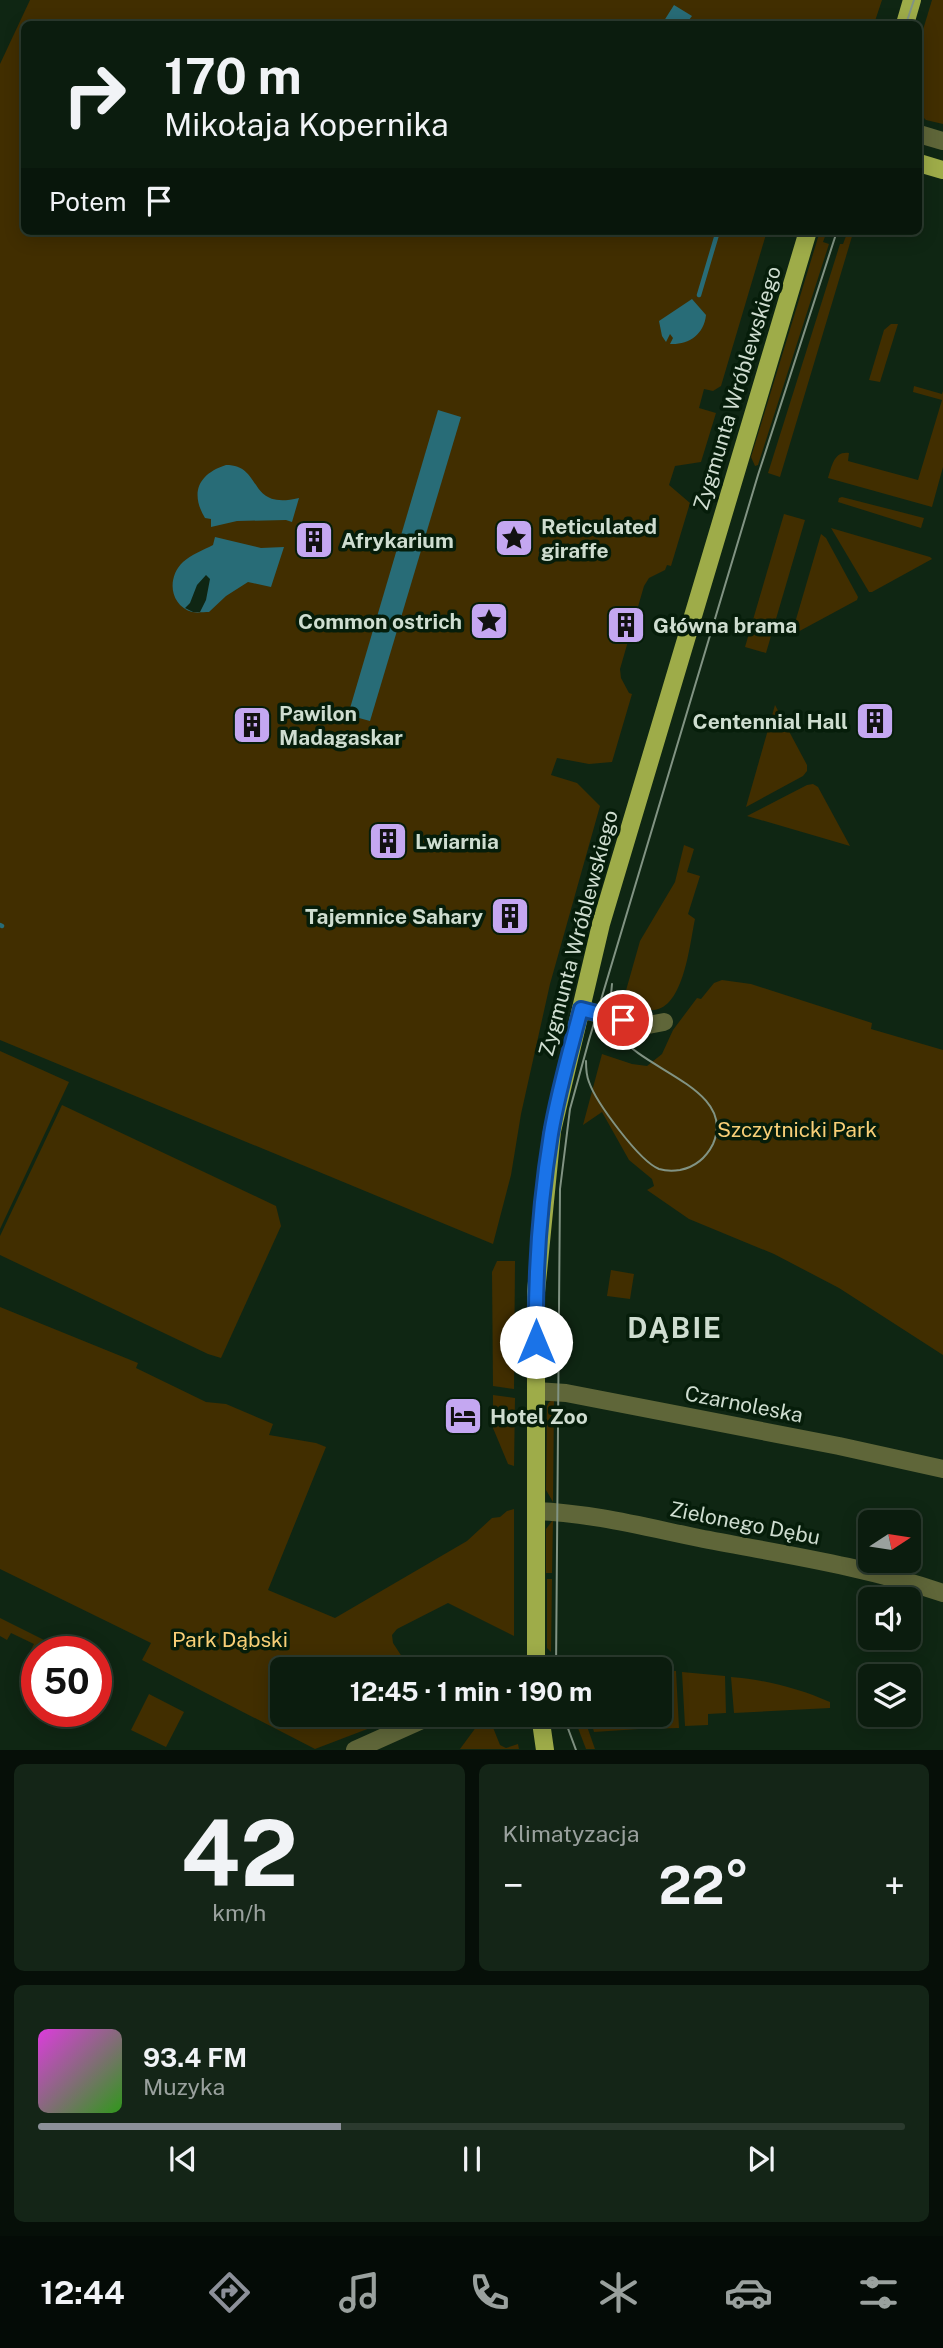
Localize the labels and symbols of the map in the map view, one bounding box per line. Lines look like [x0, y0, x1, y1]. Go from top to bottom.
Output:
street label: Zygmunta Wróblewskiego [688, 263, 786, 513]
place label: Reticulated giraffe [541, 514, 657, 563]
place icon: Reticulated giraffe [493, 517, 535, 559]
building icon: Afrykarium [293, 519, 335, 561]
place label: Afrykarium [341, 528, 454, 553]
place icon: Common ostrich [468, 600, 510, 642]
building icon: Główna brama [605, 604, 647, 646]
place label: Common ostrich [298, 609, 462, 634]
place label: Główna brama [653, 613, 797, 638]
building icon: Centennial Hall [854, 700, 896, 742]
place label: Pawilon Madagaskar [279, 701, 403, 750]
building icon: Pawilon Madagaskar [231, 704, 273, 746]
place label: Centennial Hall [693, 709, 848, 734]
street label: Zygmunta Wróblewskiego [533, 807, 623, 1059]
building icon: Lwiarnia [367, 820, 409, 862]
place label: Lwiarnia [415, 829, 499, 854]
building icon: Tajemnice Sahary [489, 895, 531, 937]
place label: Tajemnice Sahary [305, 904, 483, 929]
pin [593, 990, 653, 1050]
park label: Szczytnicki Park [717, 1117, 877, 1142]
position arrow [499, 1305, 573, 1379]
district label: DĄBIE [627, 1311, 723, 1344]
street label: Czarnoleska [683, 1380, 805, 1428]
hotel icon: Hotel Zoo [442, 1395, 484, 1437]
place label: Hotel Zoo [490, 1404, 588, 1429]
street label: Zielonego Dębu [668, 1496, 822, 1550]
north arrow [858, 1510, 920, 1573]
park label: Park Dąbski [172, 1627, 288, 1652]
speed limit sign: 50 [21, 1636, 112, 1727]

